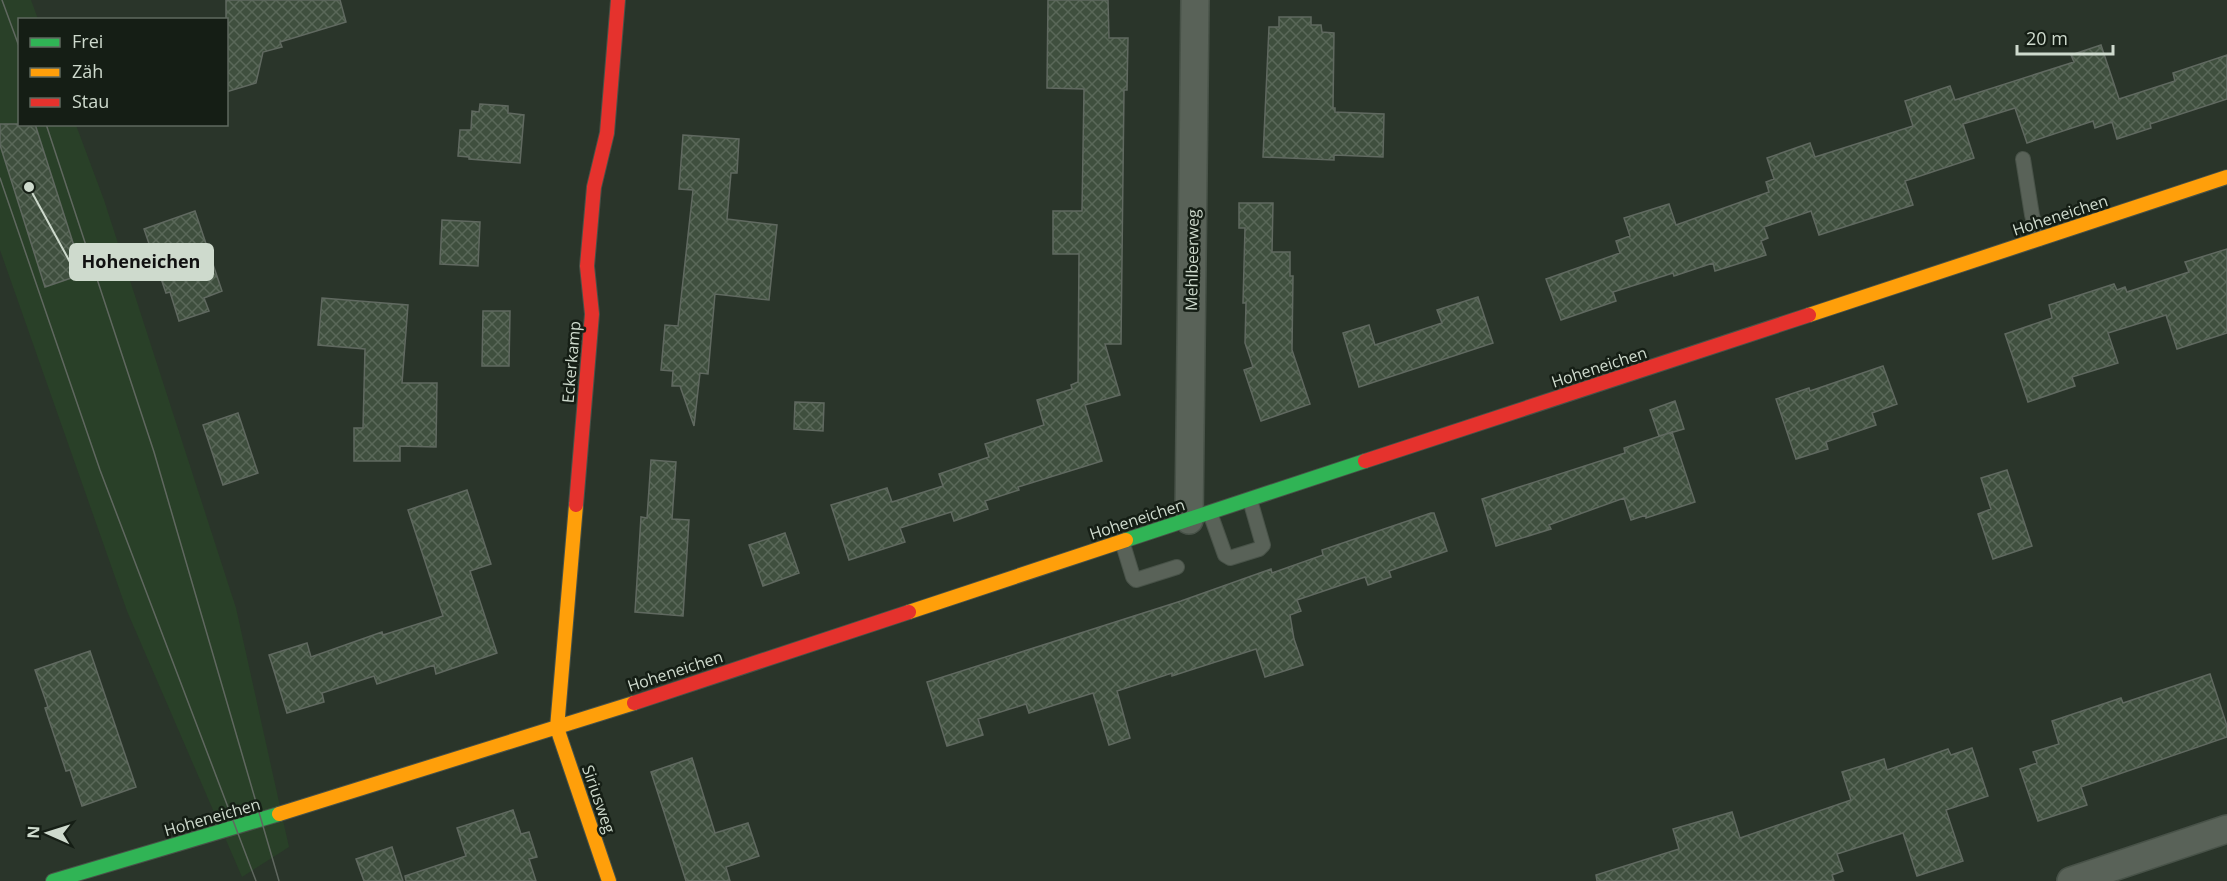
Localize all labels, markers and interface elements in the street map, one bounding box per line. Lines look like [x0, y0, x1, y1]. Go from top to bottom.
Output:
legend [18, 18, 228, 126]
scale bar [2017, 18, 2113, 56]
text: 20 m [2026, 26, 2068, 50]
text: Frei [72, 29, 103, 53]
text: Zäh [72, 59, 103, 83]
text: Stau [72, 89, 109, 113]
street label: Hoheneichen [2009, 189, 2111, 241]
street label: Mehlbeerweg [1180, 209, 1204, 311]
callout: Hoheneichen [70, 244, 213, 280]
text: Hoheneichen [82, 249, 200, 273]
street label: Eckerkamp [556, 320, 586, 404]
street label: Hoheneichen [1548, 341, 1650, 393]
street label: Hoheneichen [1086, 493, 1188, 545]
street label: Hoheneichen [624, 645, 726, 697]
street label: Siriusweg [577, 762, 621, 836]
street label: Hoheneichen [161, 793, 263, 841]
north arrow [18, 803, 78, 863]
text: N [22, 825, 44, 839]

